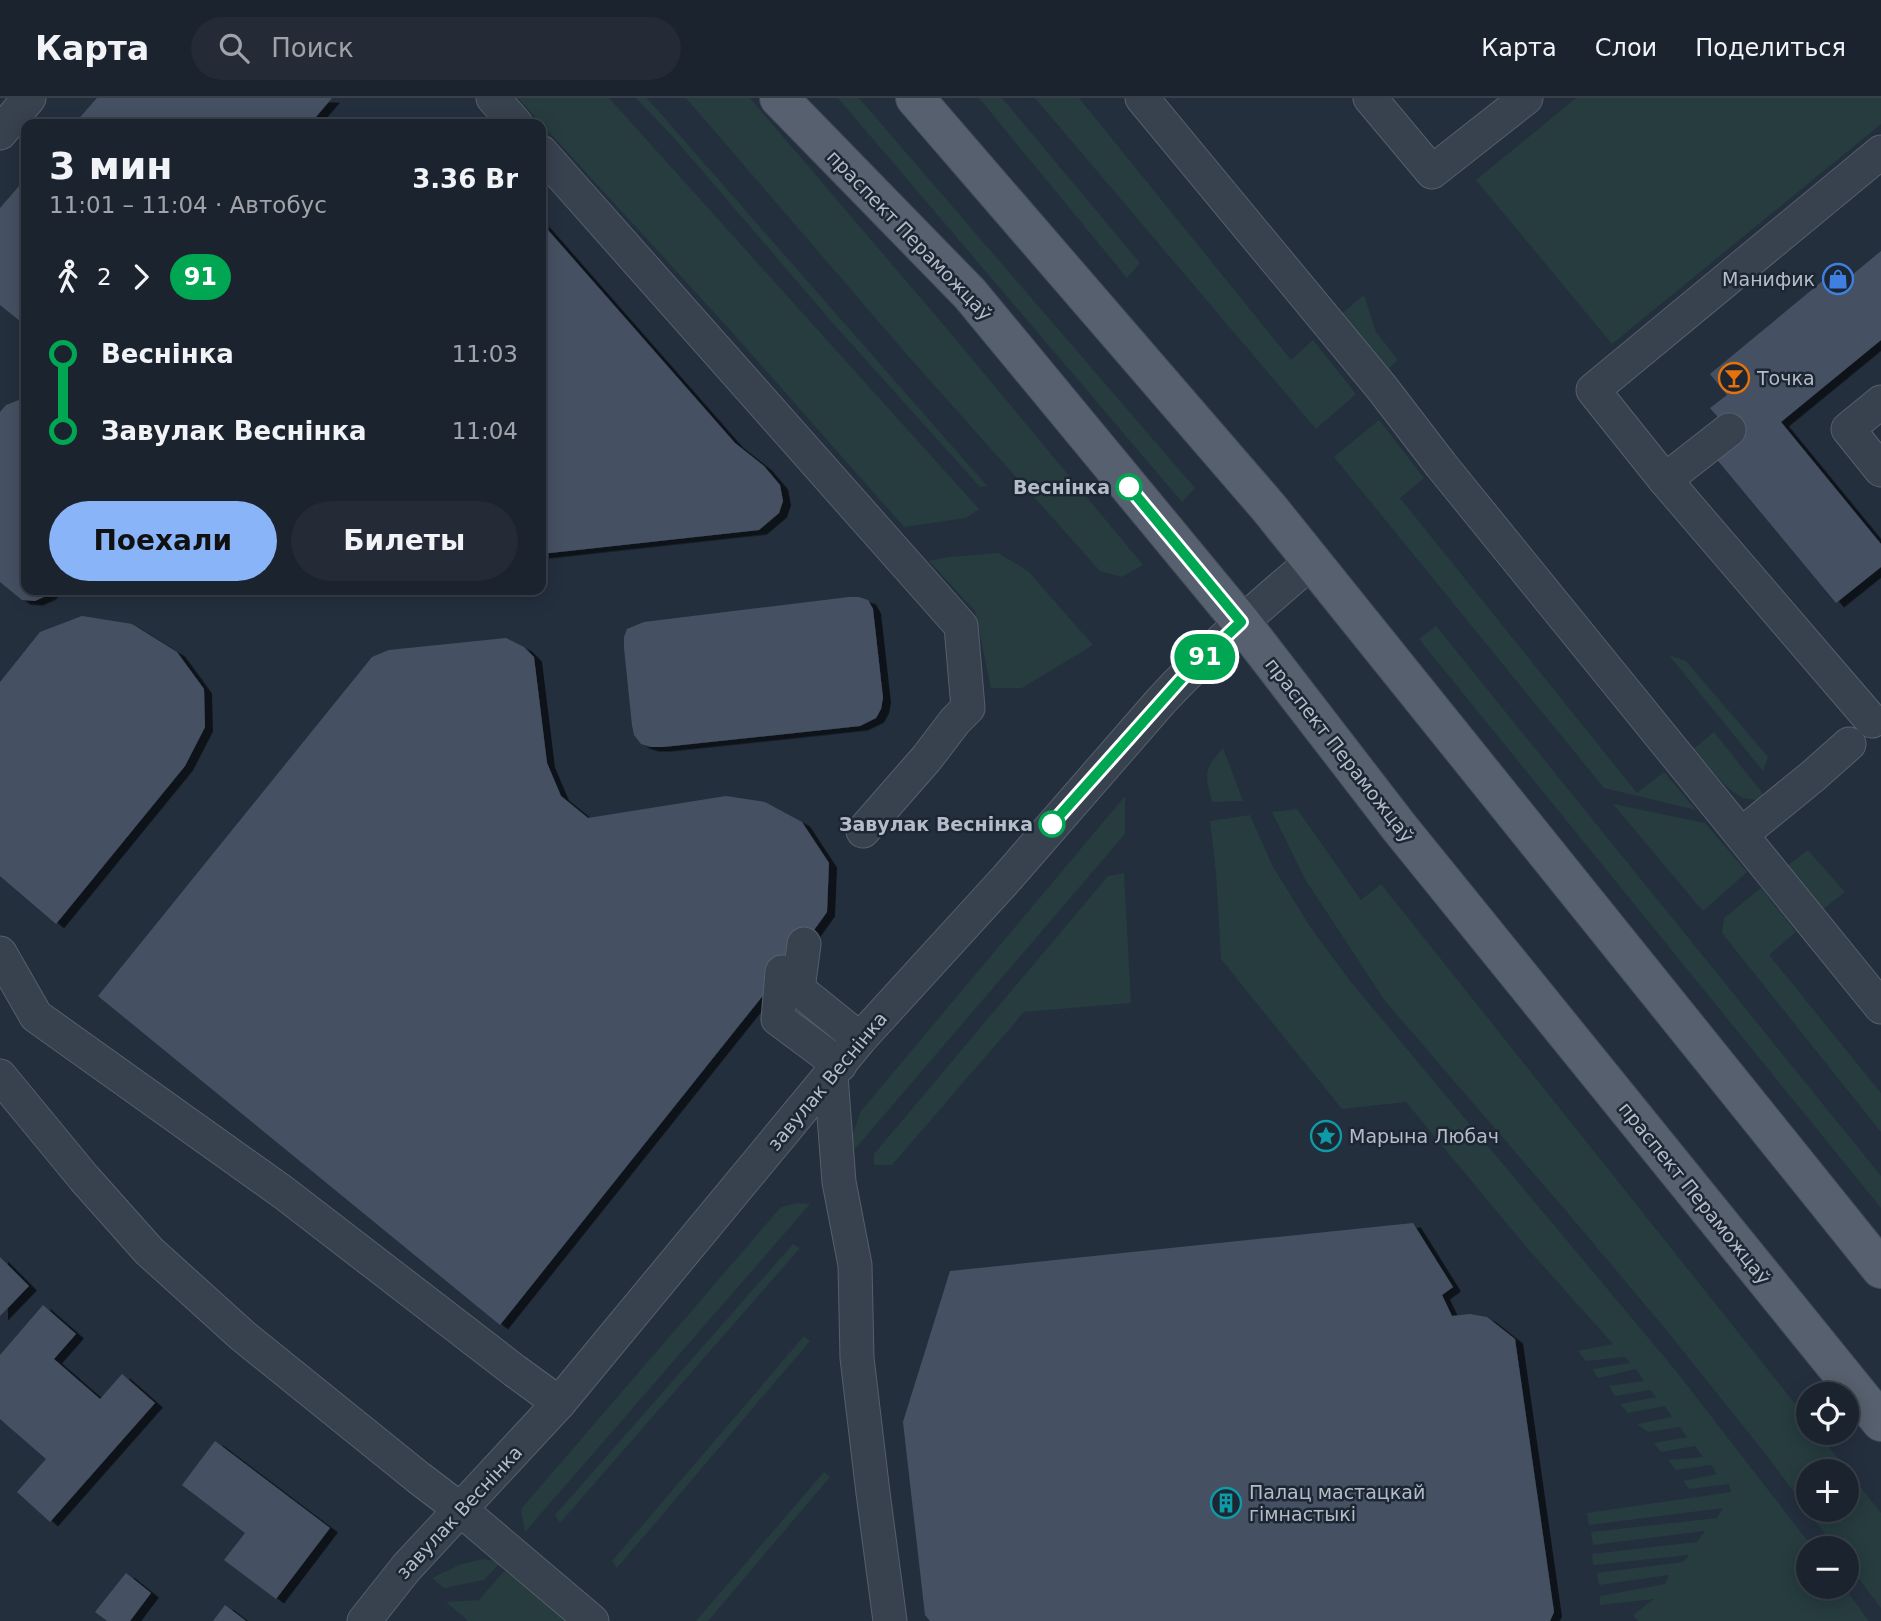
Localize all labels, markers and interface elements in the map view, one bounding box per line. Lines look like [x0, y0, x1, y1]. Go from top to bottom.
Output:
search box [191, 17, 681, 80]
text: Карта [35, 29, 149, 68]
icon: search [215, 29, 253, 67]
text: Поиск [271, 33, 354, 63]
text: Карта [1481, 34, 1557, 62]
text: Слои [1595, 34, 1657, 62]
text: Поделиться [1695, 34, 1846, 62]
text: 3 мин [49, 144, 173, 188]
street label: праспект Пераможцаў [823, 145, 997, 325]
text: 3.36 Br [412, 164, 518, 194]
text: 11:01 – 11:04 · Автобус [49, 192, 327, 218]
icon: walk [49, 258, 87, 296]
icon: forward [122, 258, 160, 296]
shop icon: Манифик [1821, 262, 1855, 296]
text: 91 [184, 263, 217, 291]
text: 2 [97, 264, 112, 290]
place label: Манифик [1722, 268, 1815, 290]
text: Веснінка [101, 339, 234, 369]
text: 11:03 [452, 341, 518, 367]
bar icon: Точка [1717, 361, 1751, 395]
place label: Точка [1756, 367, 1815, 389]
text: Завулак Веснінка [101, 416, 367, 446]
text: 11:04 [452, 418, 518, 444]
marker: Веснінка [1116, 474, 1142, 500]
place label: Веснінка [1013, 476, 1110, 498]
button: Поехали [49, 501, 277, 581]
button: Билеты [291, 501, 518, 581]
line badge: 91 [1174, 634, 1236, 680]
text: 91 [1188, 643, 1222, 671]
street label: праспект Пераможцаў [1261, 653, 1419, 847]
marker: Завулак Веснінка [1039, 811, 1065, 837]
place label: Завулак Веснінка [839, 813, 1033, 835]
street label: завулак Веснінка [763, 1007, 891, 1155]
street label: праспект Пераможцаў [1615, 1098, 1775, 1288]
place icon: Марына Любач [1309, 1119, 1343, 1153]
place label: Марына Любач [1349, 1125, 1499, 1147]
map controls [1796, 1382, 1859, 1599]
button: locate [1796, 1382, 1859, 1445]
street label: завулак Веснінка [392, 1441, 526, 1583]
button: + [1796, 1459, 1859, 1522]
place label: Палац мастацкай гімнастыкі [1249, 1481, 1425, 1525]
building icon: Палац мастацкай гімнастыкі [1209, 1486, 1243, 1520]
button: − [1796, 1536, 1859, 1599]

